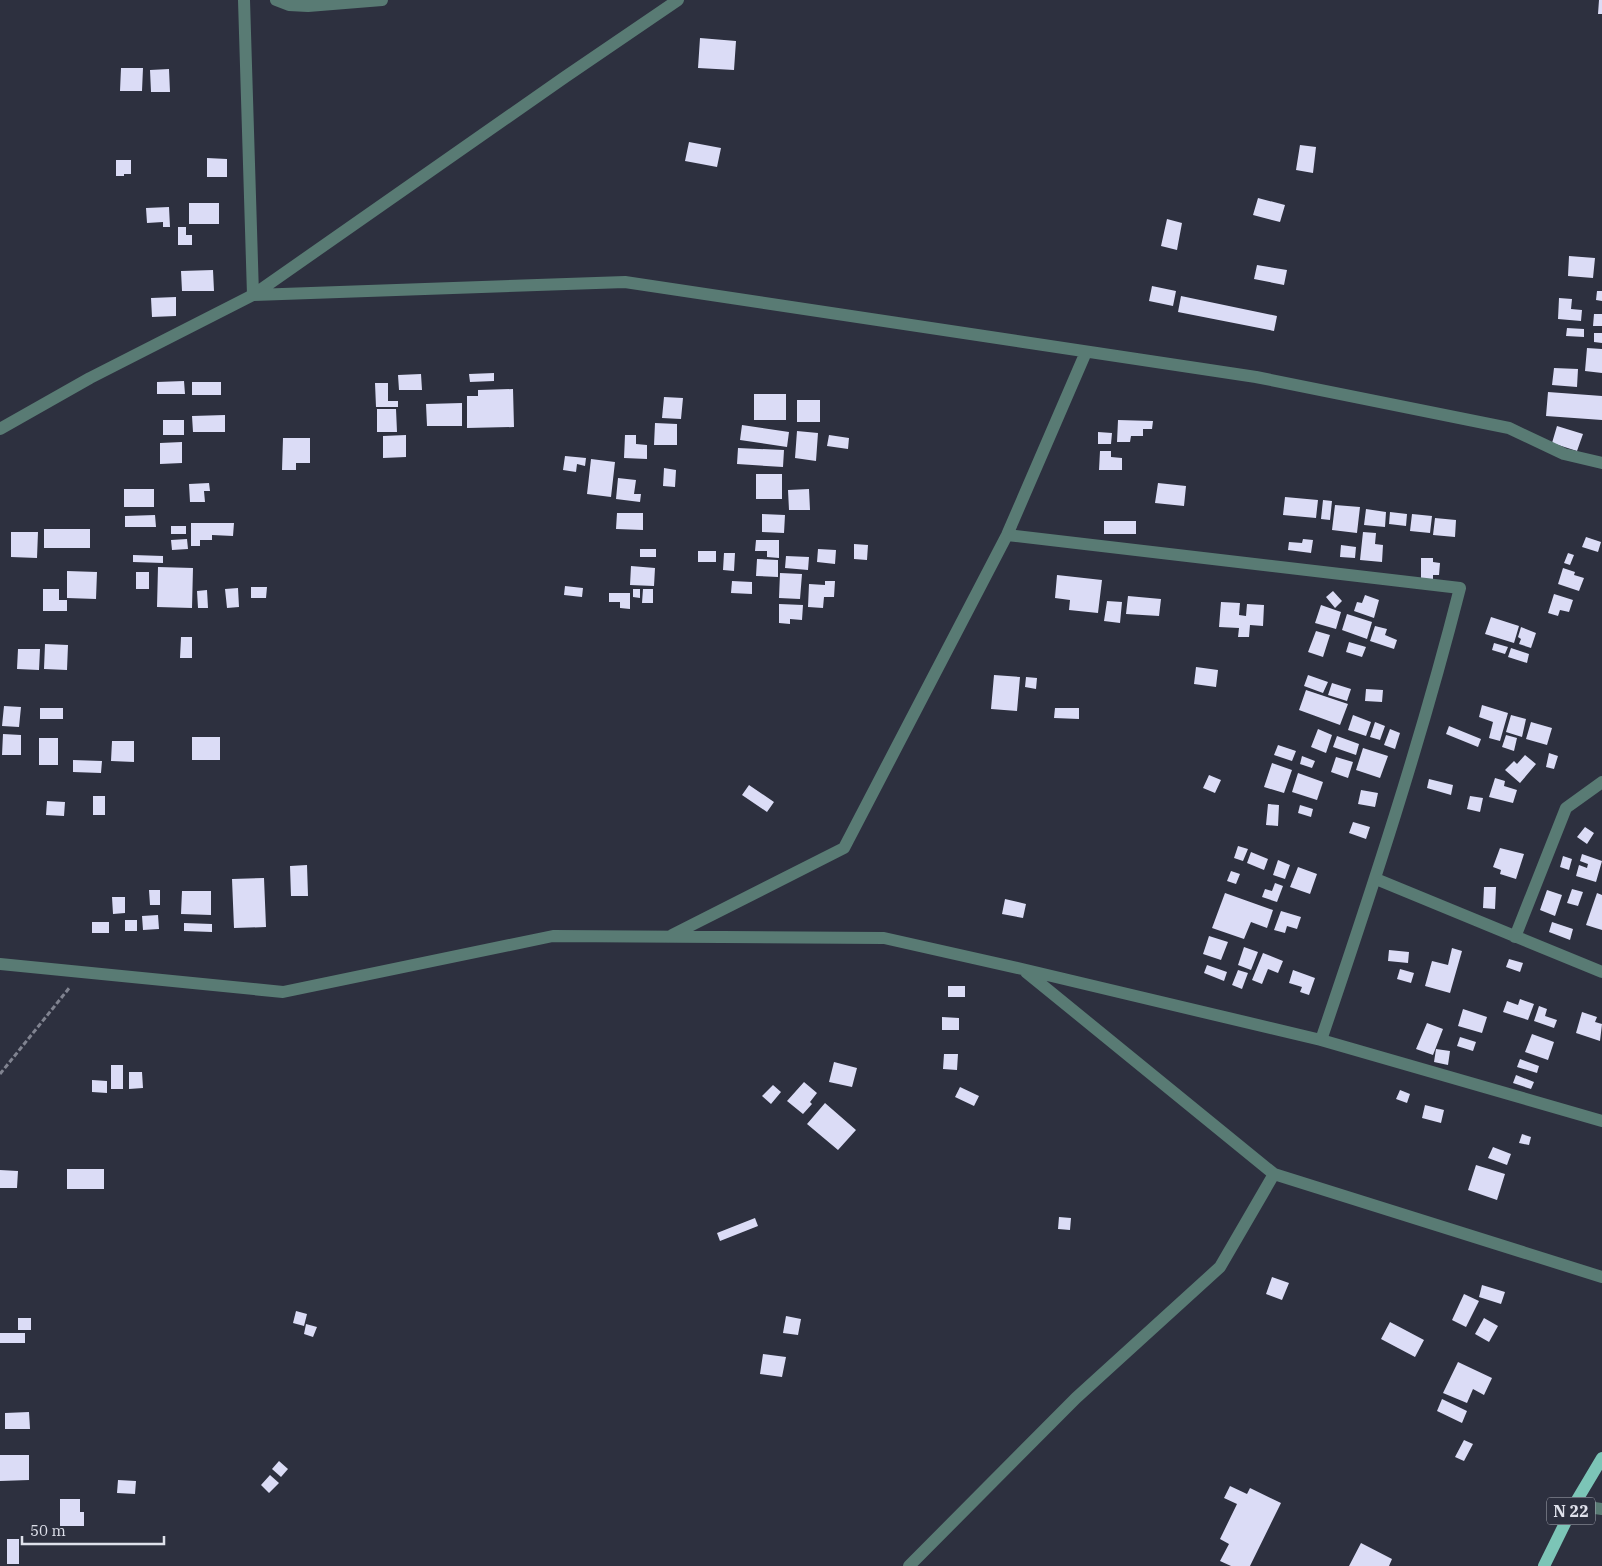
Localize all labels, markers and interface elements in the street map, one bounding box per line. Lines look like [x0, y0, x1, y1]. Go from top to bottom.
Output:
road number: N 22 [1547, 1498, 1595, 1524]
scale bar [22, 1514, 165, 1546]
text: 50 m [30, 1521, 66, 1540]

